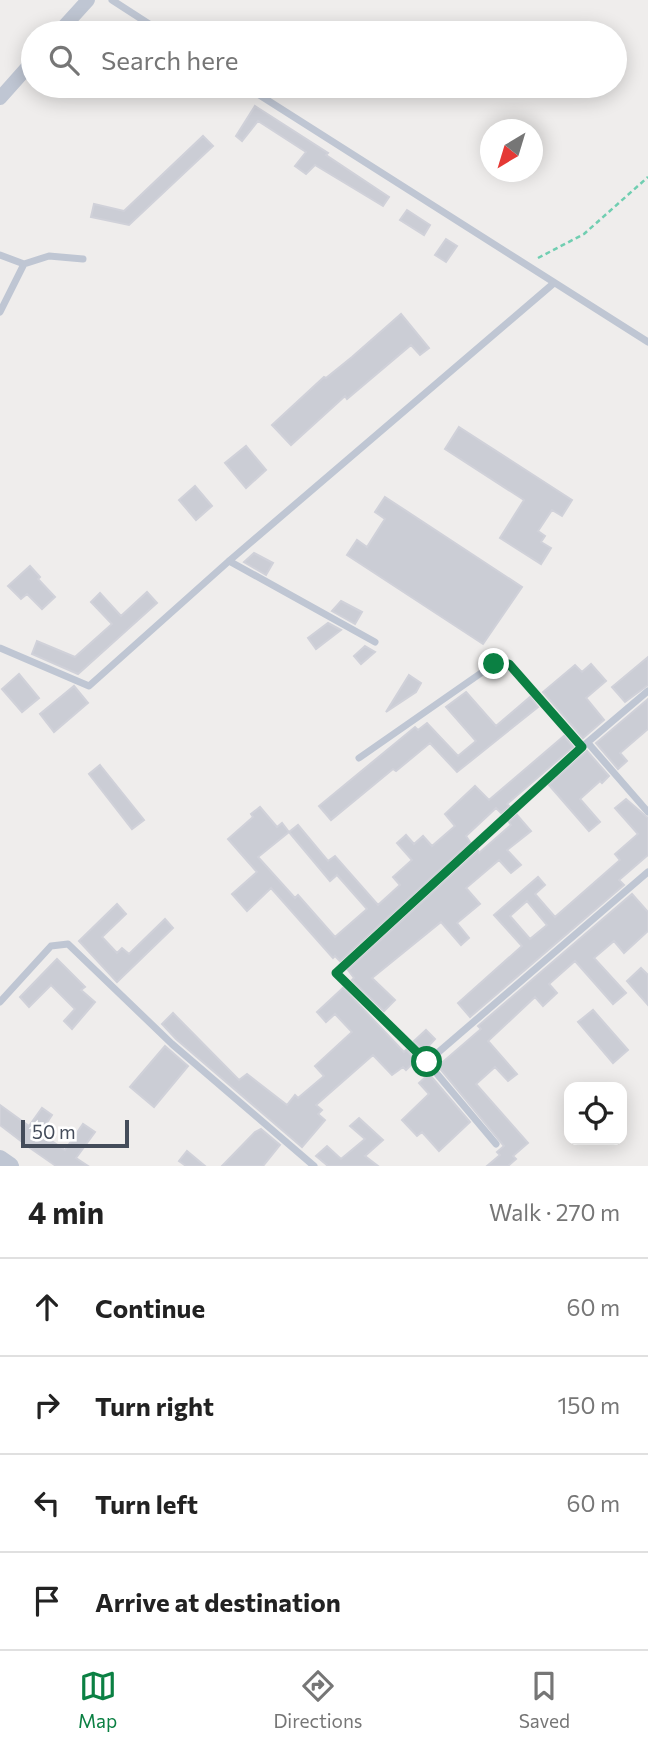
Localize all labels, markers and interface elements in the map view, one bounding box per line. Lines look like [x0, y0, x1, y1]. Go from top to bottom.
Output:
search box [21, 21, 627, 98]
icon: search [45, 41, 83, 79]
text: Search here [101, 44, 239, 75]
north arrow [480, 119, 543, 182]
route end [478, 648, 509, 679]
route start [411, 1046, 442, 1077]
map controls [564, 1082, 627, 1145]
button: locate [564, 1082, 627, 1145]
scale bar [21, 1117, 130, 1149]
text: 50 m [32, 1120, 76, 1143]
text: 4 min [28, 1193, 104, 1230]
text: Walk · 270 m [489, 1198, 620, 1226]
icon: ahead [28, 1288, 66, 1326]
text: Continue [95, 1292, 205, 1323]
text: 60 m [567, 1293, 620, 1321]
icon: right [28, 1386, 66, 1424]
text: Turn right [95, 1390, 214, 1421]
text: 150 m [557, 1391, 620, 1419]
icon: left [28, 1484, 66, 1522]
text: Turn left [95, 1488, 198, 1519]
text: 60 m [567, 1489, 620, 1517]
icon: arrive [28, 1582, 66, 1620]
text: Arrive at destination [95, 1586, 341, 1617]
tab: Map [78, 1667, 117, 1732]
tab: Directions [273, 1667, 363, 1732]
tab: Saved [519, 1667, 570, 1732]

